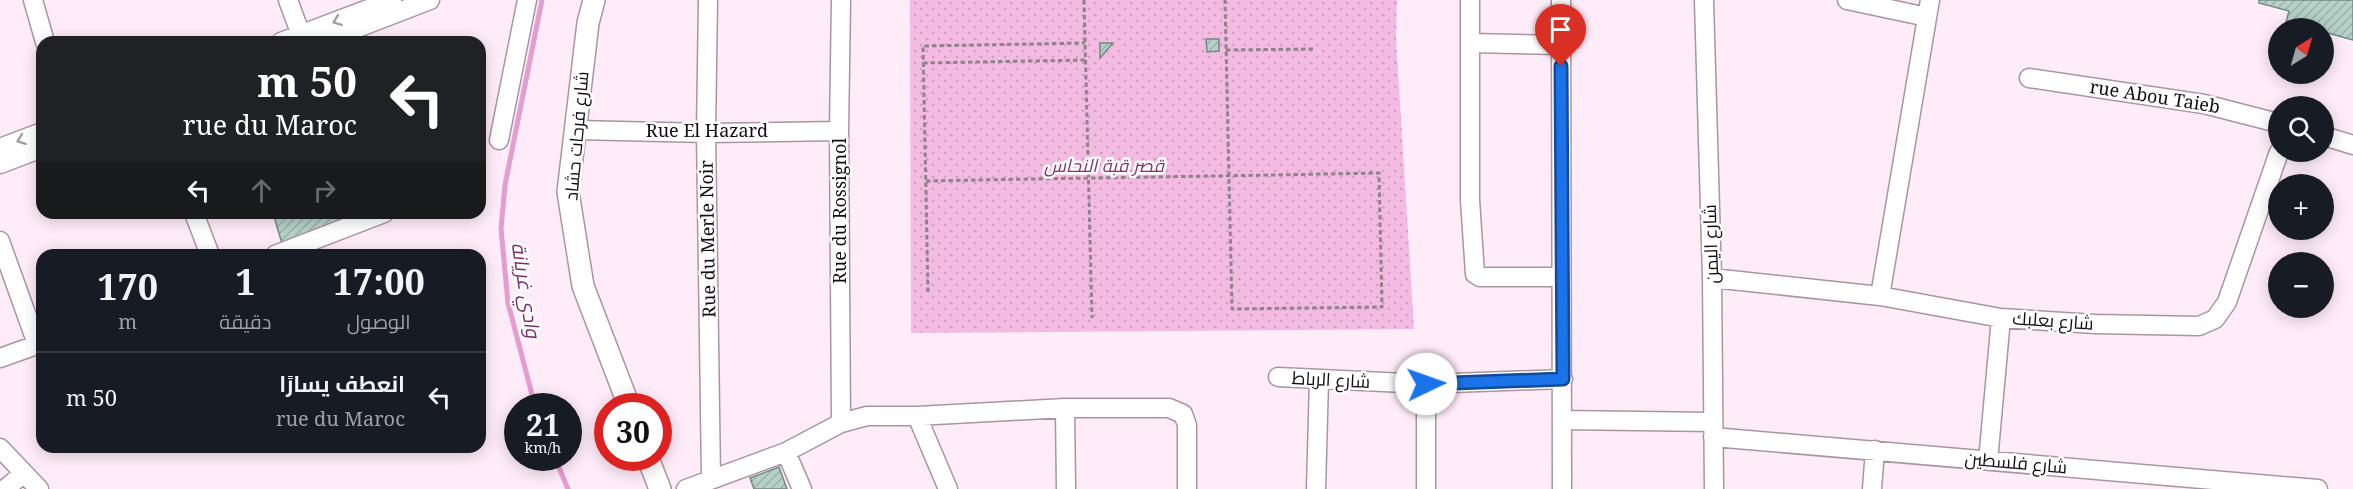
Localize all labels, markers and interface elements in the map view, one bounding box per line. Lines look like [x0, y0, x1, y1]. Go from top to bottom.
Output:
pin [1535, 4, 1586, 66]
one-way arrow [333, 13, 343, 26]
icon: arrive [1544, 13, 1577, 46]
north arrow [2268, 18, 2334, 84]
map controls [2268, 18, 2334, 318]
text: 50 m [257, 52, 357, 109]
icon: left [378, 60, 456, 138]
street label: شارع فرحات حشاد [558, 70, 595, 202]
street label: rue Abou Taieb [2088, 74, 2222, 118]
button: search [2268, 96, 2334, 162]
text: rue du Maroc [183, 106, 357, 143]
street label: Rue El Hazard [646, 118, 768, 142]
one-way arrow [16, 133, 27, 145]
street label: Rue du Rossignol [827, 138, 851, 284]
park label: قصر قبة النحاس [1044, 153, 1165, 177]
street label: Rue du Merle Noir [694, 159, 720, 318]
icon: left [182, 174, 215, 207]
icon: ahead [245, 174, 278, 207]
icon: right [308, 174, 341, 207]
button: + [2268, 174, 2334, 240]
street label: شارع اليمن [1697, 204, 1724, 284]
water label: وادي غريانة [503, 240, 548, 341]
button: − [2268, 252, 2334, 318]
text: 1 [235, 257, 256, 306]
text: 17:00 [333, 257, 425, 306]
text: 170 [97, 262, 158, 311]
street label: شارع بعلبك [2012, 305, 2094, 336]
text: m [118, 308, 137, 335]
text: دقيقة [219, 308, 271, 335]
text: الوصول [347, 308, 411, 335]
position arrow [1394, 352, 1458, 416]
street label: شارع الرباط [1291, 365, 1371, 394]
text: انعطف يسارًا [279, 368, 405, 398]
icon: left [423, 381, 456, 414]
text: 50 m [66, 382, 117, 412]
speed limit sign: 30 [594, 393, 672, 471]
text: 21 [526, 404, 560, 445]
text: rue du Maroc [276, 405, 405, 432]
text: km/h [525, 437, 561, 457]
street label: شارع فلسطين [1964, 446, 2068, 479]

